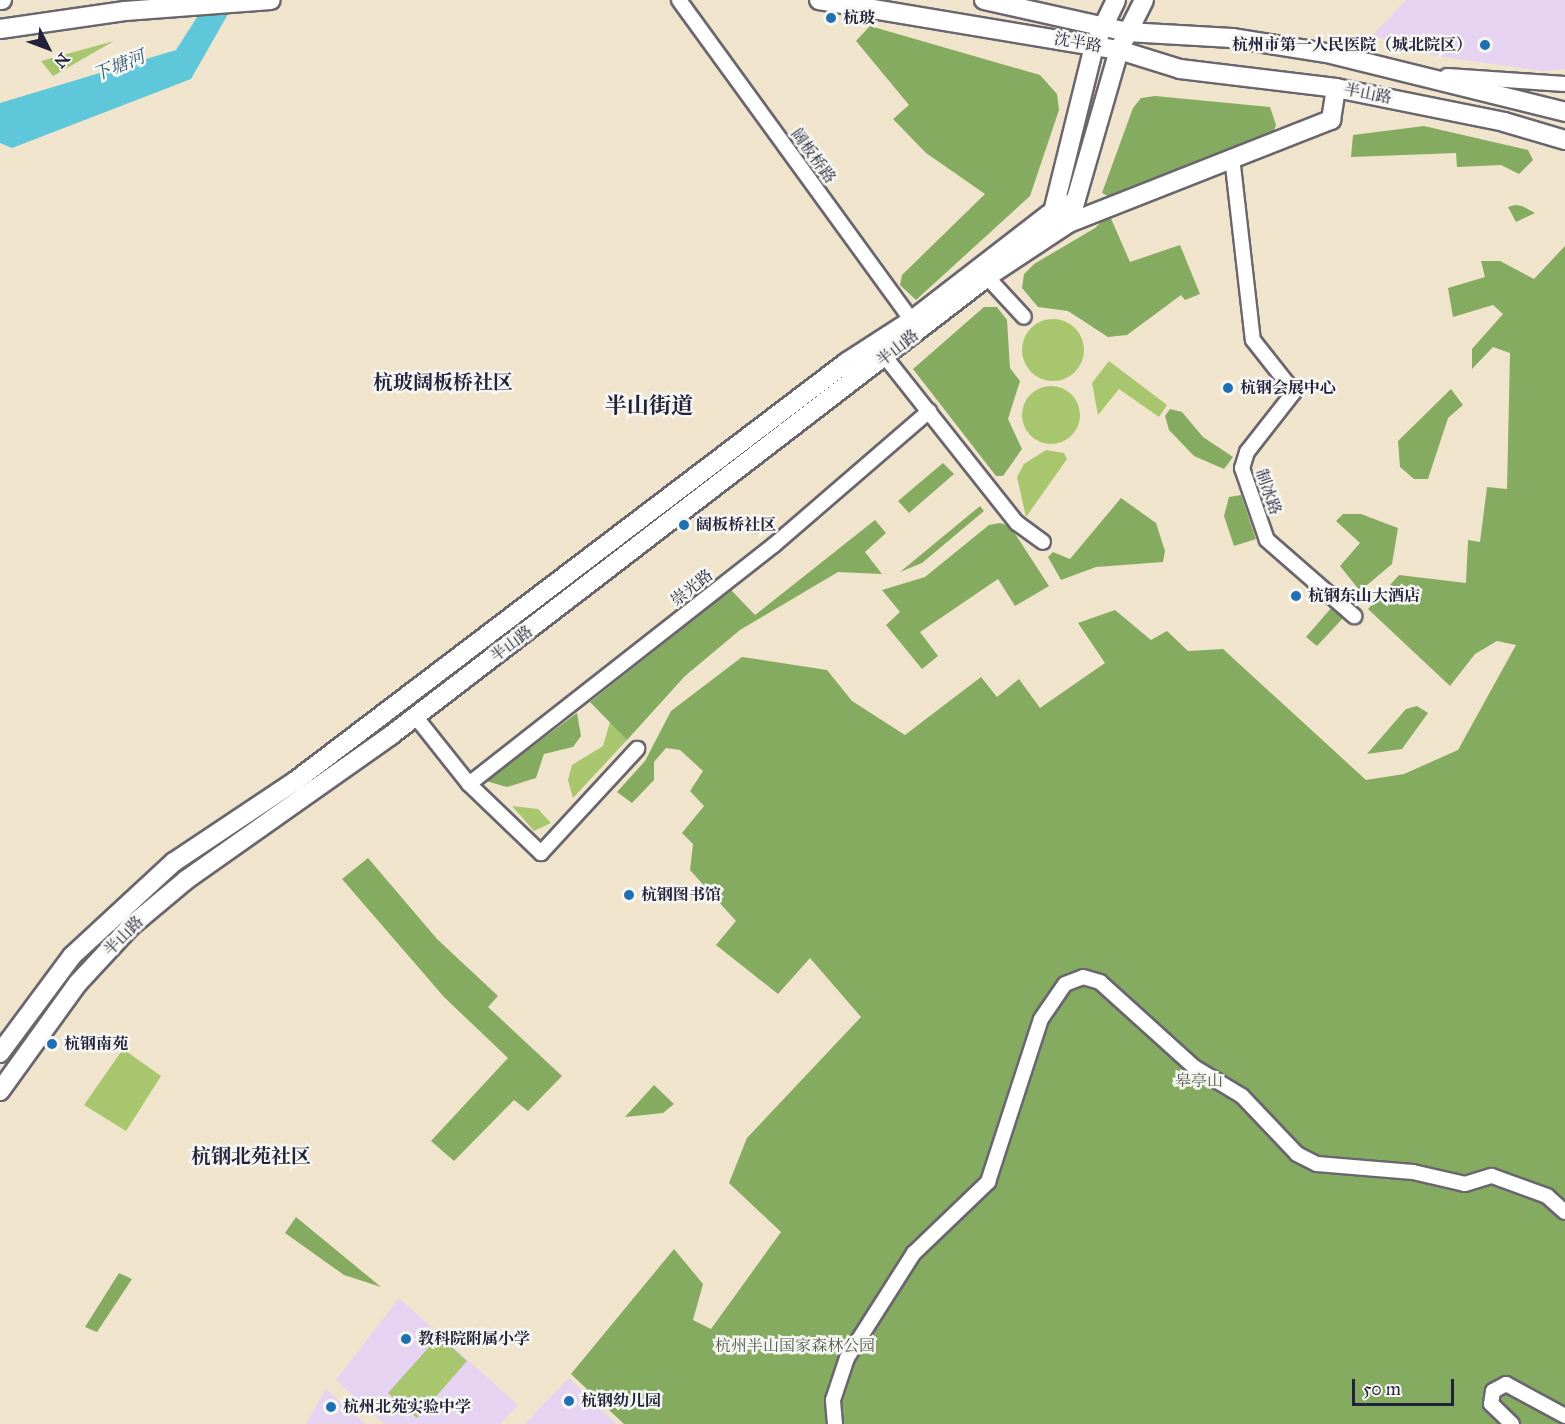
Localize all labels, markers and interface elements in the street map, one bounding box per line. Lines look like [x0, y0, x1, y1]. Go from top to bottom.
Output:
place label: 杭玻 [843, 8, 875, 28]
marker: 杭玻 [824, 11, 838, 25]
north arrow [18, 18, 78, 78]
street label: 沈半路 [1053, 29, 1103, 57]
place label: 杭州市第一人民医院（城北院区） [1232, 35, 1472, 55]
marker: 杭州市第一人民医院（城北院区） [1476, 36, 1494, 54]
water label: 下塘河 [90, 46, 148, 86]
text: N [50, 49, 73, 72]
street label: 半山路 [1343, 80, 1393, 108]
street label: 阔板桥路 [786, 124, 840, 188]
street label: 半山路 [873, 326, 923, 370]
district label: 杭玻阔板桥社区 [373, 370, 513, 394]
place label: 杭钢会展中心 [1240, 378, 1336, 398]
marker: 杭钢会展中心 [1221, 381, 1235, 395]
district label: 半山街道 [605, 393, 693, 419]
street label: 制冰路 [1251, 466, 1285, 518]
place label: 阔板桥社区 [696, 515, 776, 535]
marker: 阔板桥社区 [677, 518, 691, 532]
street label: 崇光路 [667, 566, 717, 610]
place label: 杭钢东山大酒店 [1308, 586, 1420, 606]
marker: 杭钢东山大酒店 [1289, 589, 1303, 603]
street label: 半山路 [487, 622, 537, 666]
place label: 杭钢图书馆 [641, 885, 721, 905]
marker: 杭钢图书馆 [622, 888, 636, 902]
street label: 半山路 [100, 912, 148, 960]
place label: 杭钢南苑 [64, 1034, 128, 1054]
marker: 杭钢南苑 [45, 1037, 59, 1051]
park label: 皋亭山 [1175, 1071, 1223, 1091]
district label: 杭钢北苑社区 [191, 1144, 311, 1168]
place label: 教科院附属小学 [418, 1329, 530, 1349]
marker: 教科院附属小学 [399, 1332, 413, 1346]
park label: 杭州半山国家森林公园 [715, 1336, 875, 1356]
scale bar [1355, 1367, 1457, 1405]
text: 50 m [1363, 1378, 1401, 1400]
place label: 杭钢幼儿园 [581, 1391, 661, 1411]
marker: 杭钢幼儿园 [562, 1394, 576, 1408]
place label: 杭州北苑实验中学 [343, 1397, 471, 1417]
marker: 杭州北苑实验中学 [324, 1400, 338, 1414]

